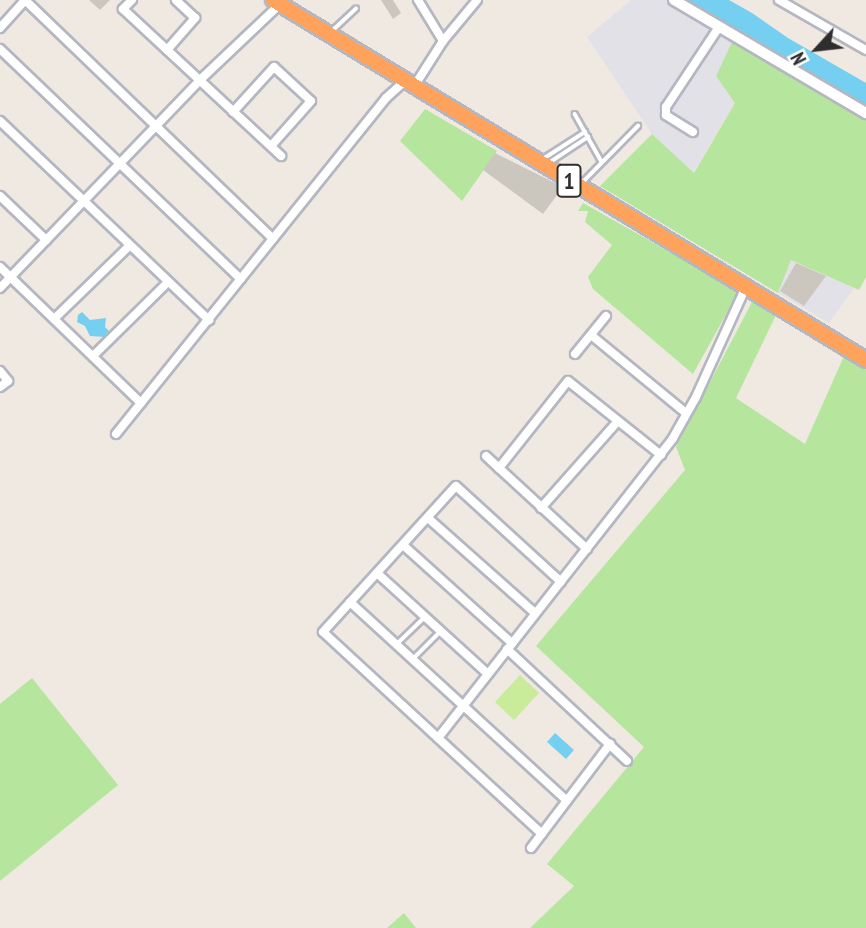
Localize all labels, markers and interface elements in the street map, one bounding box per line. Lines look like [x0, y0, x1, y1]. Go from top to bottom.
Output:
north arrow [782, 14, 852, 84]
text: N [785, 49, 811, 69]
road number: 1 [555, 162, 583, 200]

